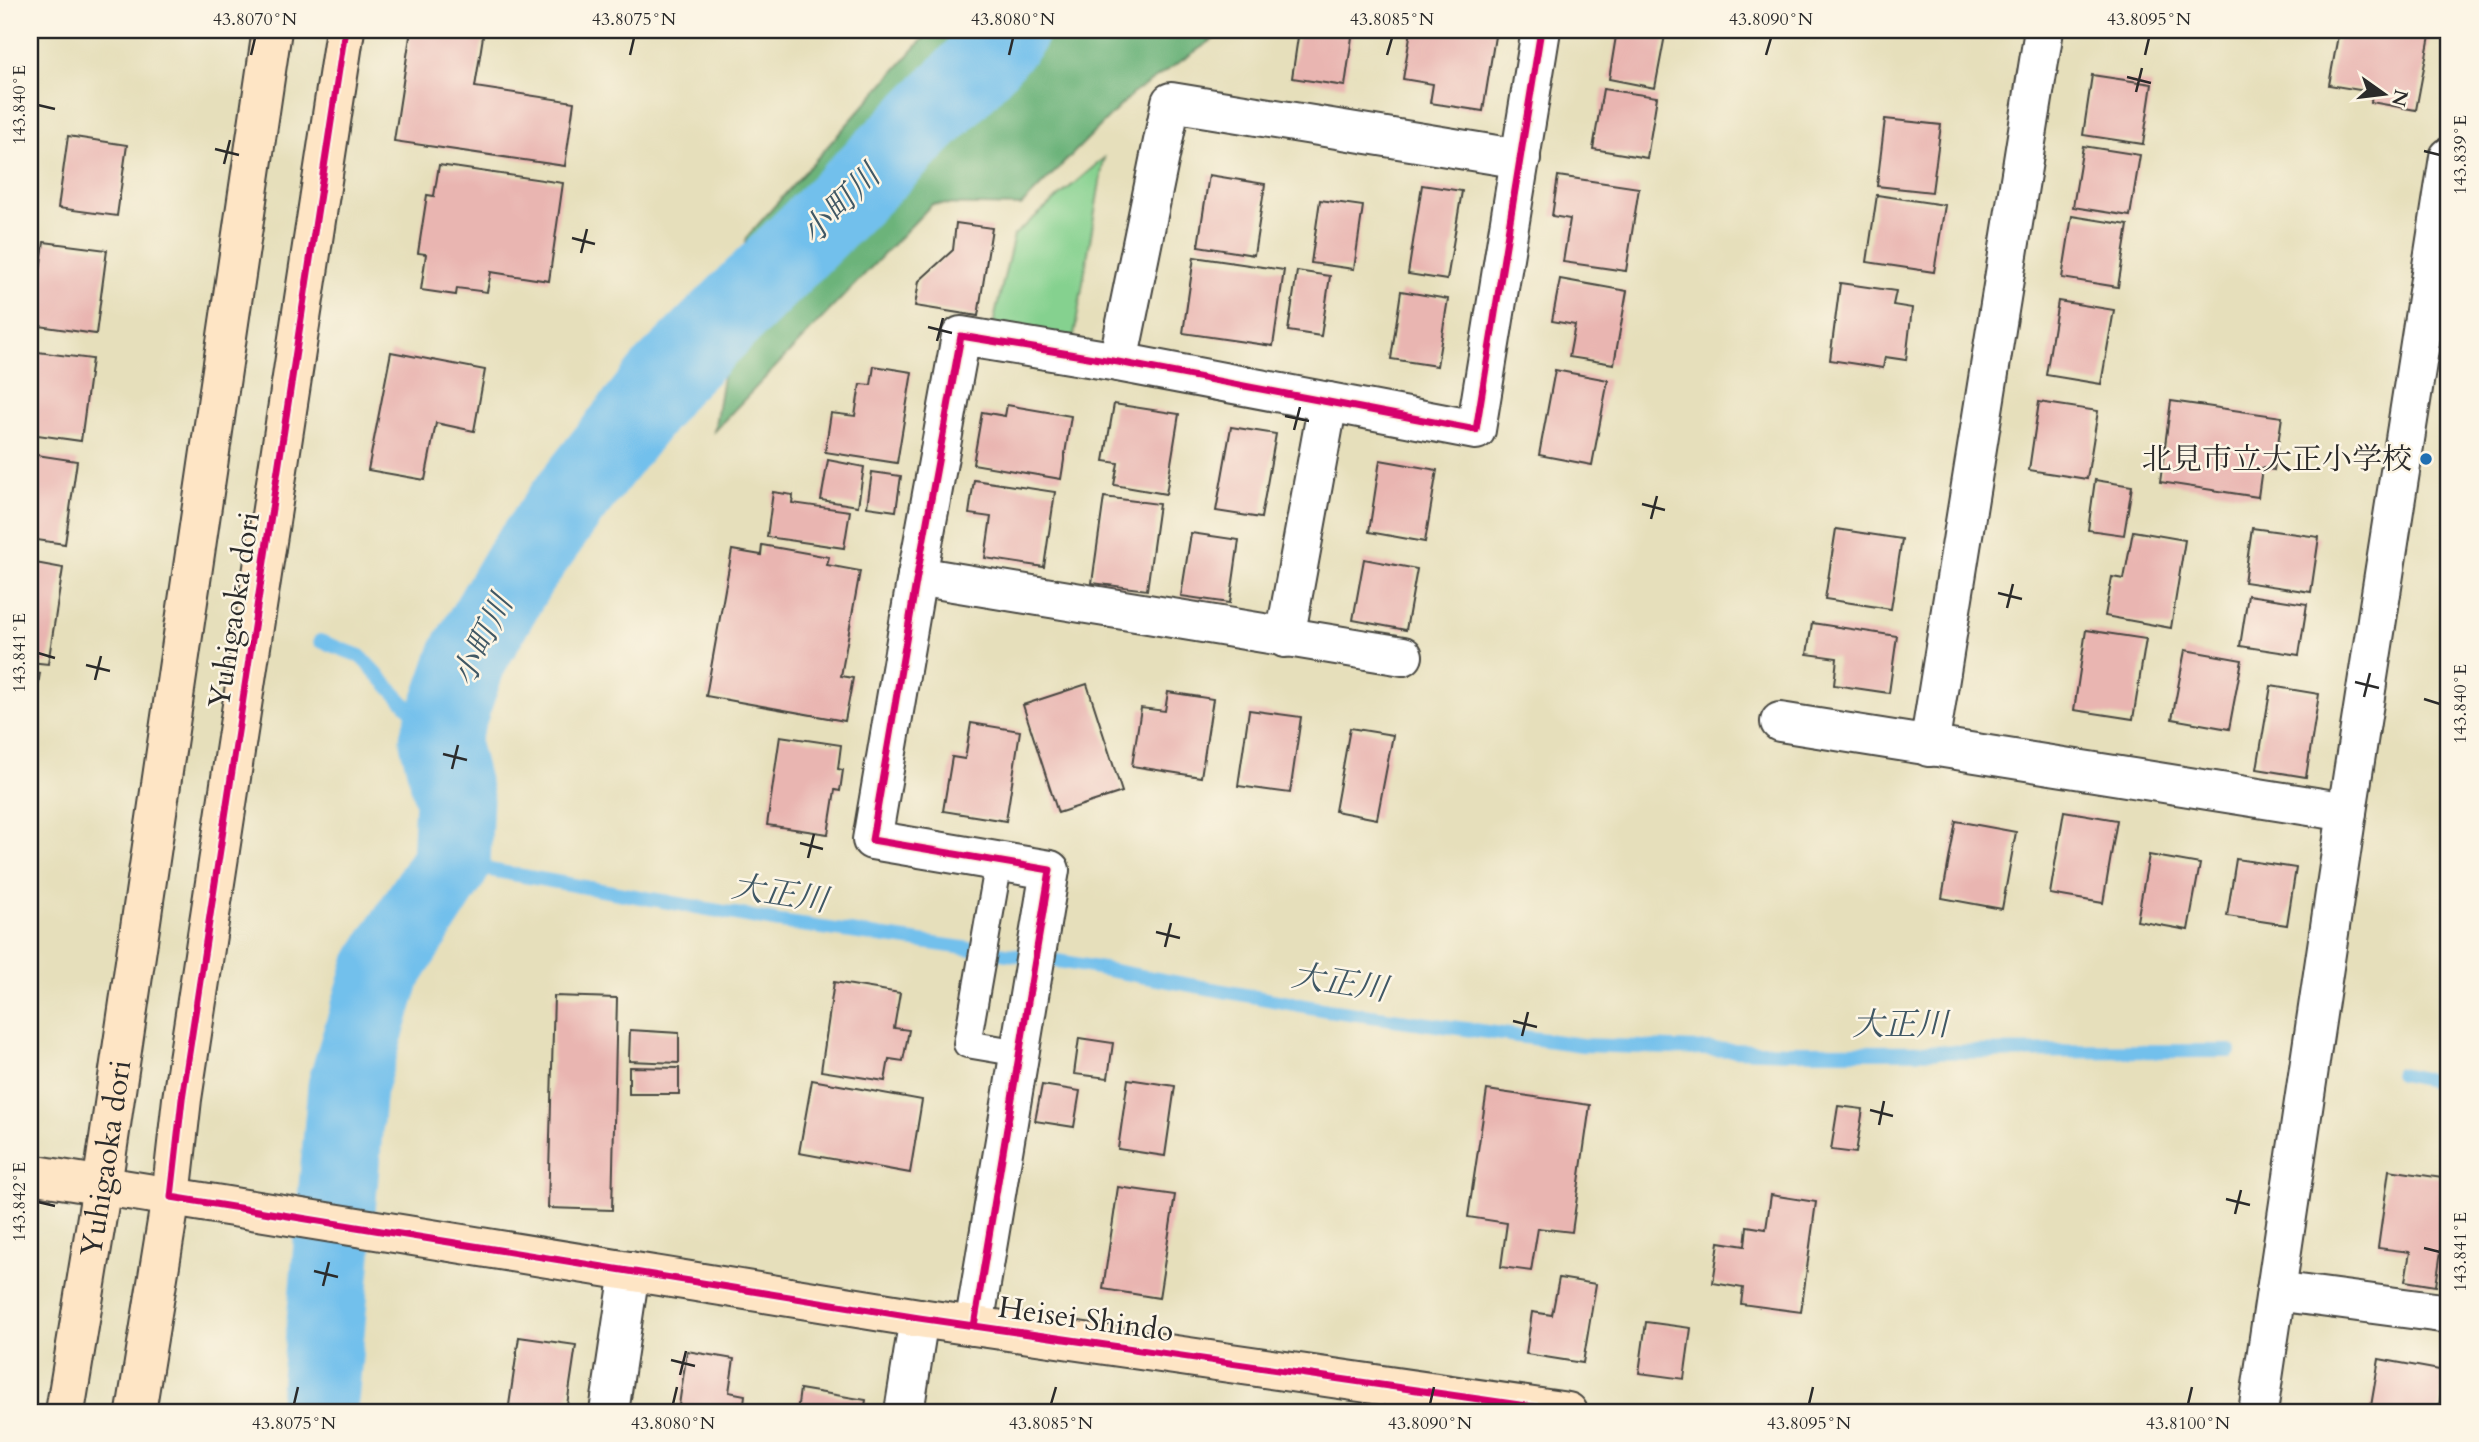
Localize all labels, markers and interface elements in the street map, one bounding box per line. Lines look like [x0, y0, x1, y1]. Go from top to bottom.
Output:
text: 43.8070°N [213, 7, 298, 32]
text: 43.8075°N [592, 7, 677, 32]
text: 43.8080°N [971, 7, 1056, 32]
text: 43.8085°N [1350, 7, 1435, 32]
text: 43.8090°N [1729, 7, 1814, 32]
text: 43.8095°N [2107, 7, 2192, 32]
north arrow [2350, 60, 2420, 130]
text: 143.840°E [7, 65, 32, 145]
text: N [2385, 87, 2414, 110]
text: 143.839°E [2448, 115, 2473, 195]
water label: 小町川 [791, 153, 892, 254]
place label: 北見市立大正小学校 [2142, 439, 2412, 480]
marker: 北見市立大正小学校 [2418, 451, 2434, 467]
street label: Yuhigaoka dori [199, 509, 270, 711]
water label: 小町川 [442, 585, 525, 693]
text: 143.841°E [7, 613, 32, 693]
text: 143.840°E [2448, 664, 2473, 744]
water label: 大正川 [729, 865, 834, 924]
water label: 大正川 [1289, 954, 1394, 1013]
water label: 大正川 [1852, 1003, 1951, 1047]
street label: Yuhigaoka dori [71, 1057, 141, 1260]
text: 143.842°E [7, 1162, 32, 1242]
text: 143.841°E [2448, 1212, 2473, 1292]
street label: Heisei Shindo [996, 1287, 1176, 1352]
text: 43.8075°N [252, 1411, 337, 1436]
text: 43.8080°N [631, 1411, 716, 1436]
text: 43.8085°N [1009, 1411, 1094, 1436]
text: 43.8090°N [1388, 1411, 1473, 1436]
text: 43.8095°N [1767, 1411, 1852, 1436]
text: 43.8100°N [2146, 1411, 2231, 1436]

